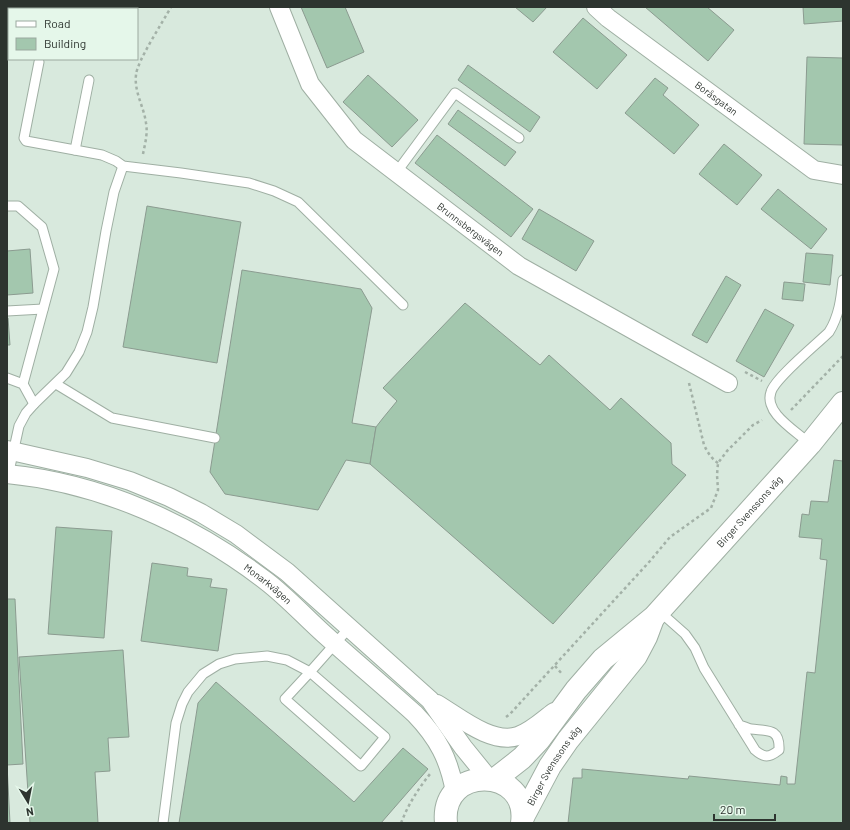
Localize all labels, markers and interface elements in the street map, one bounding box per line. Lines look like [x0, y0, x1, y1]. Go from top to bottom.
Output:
legend [8, 8, 138, 60]
text: Road [44, 16, 71, 30]
text: Building [44, 36, 86, 50]
street label: Boråsgatan [693, 78, 740, 118]
street label: Brunnsbergsvägen [435, 200, 506, 258]
street label: Birger Svenssons väg [714, 473, 785, 550]
street label: Monarkvägen [242, 561, 294, 606]
street label: Birger Svenssons väg [524, 723, 583, 807]
north arrow [8, 782, 48, 822]
scale bar [714, 796, 775, 822]
text: 20 m [720, 802, 746, 816]
text: N [25, 805, 35, 819]

